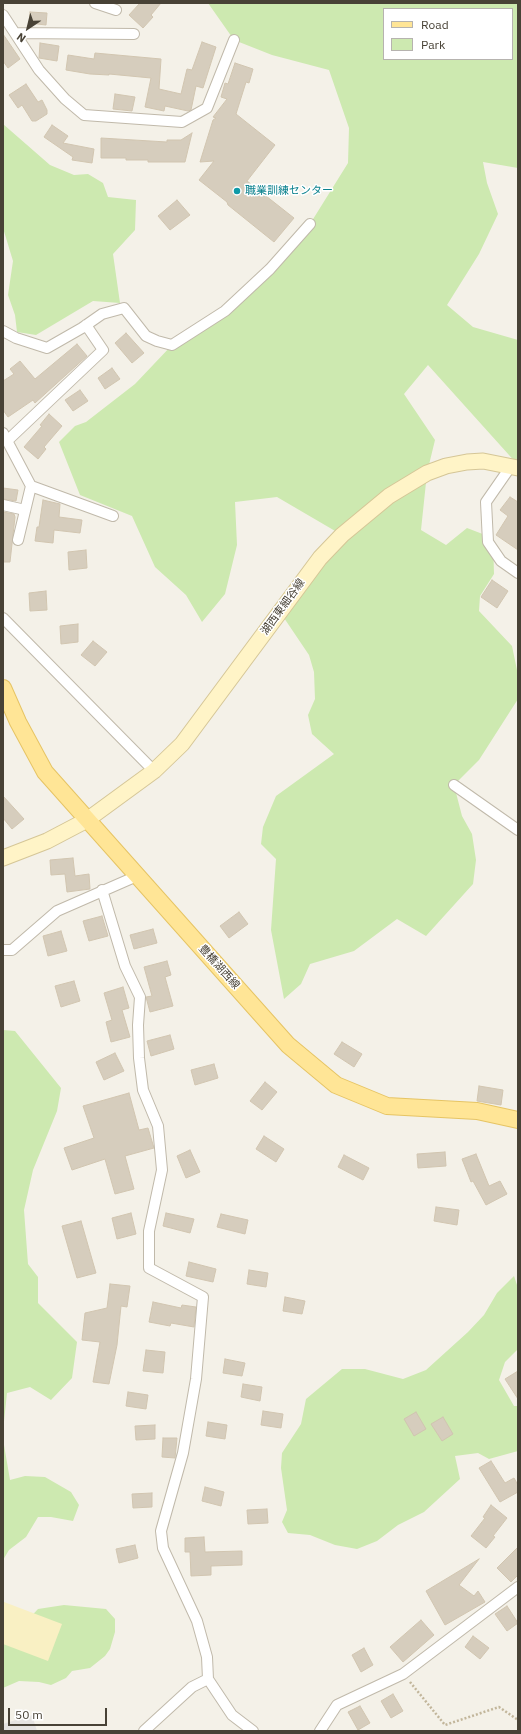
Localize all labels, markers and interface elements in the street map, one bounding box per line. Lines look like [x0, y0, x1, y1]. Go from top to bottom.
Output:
north arrow [8, 8, 48, 48]
legend [383, 8, 513, 60]
text: Road [421, 17, 449, 32]
text: N [14, 30, 28, 46]
text: Park [421, 37, 445, 52]
place label: 職業訓練センター [245, 184, 333, 198]
marker: 職業訓練センター [232, 186, 242, 196]
street label: 湖西東細谷線 [258, 576, 308, 638]
street label: 豊橋湖西線 [196, 942, 242, 992]
scale bar [10, 1700, 109, 1726]
text: 50 m [15, 1707, 43, 1722]

